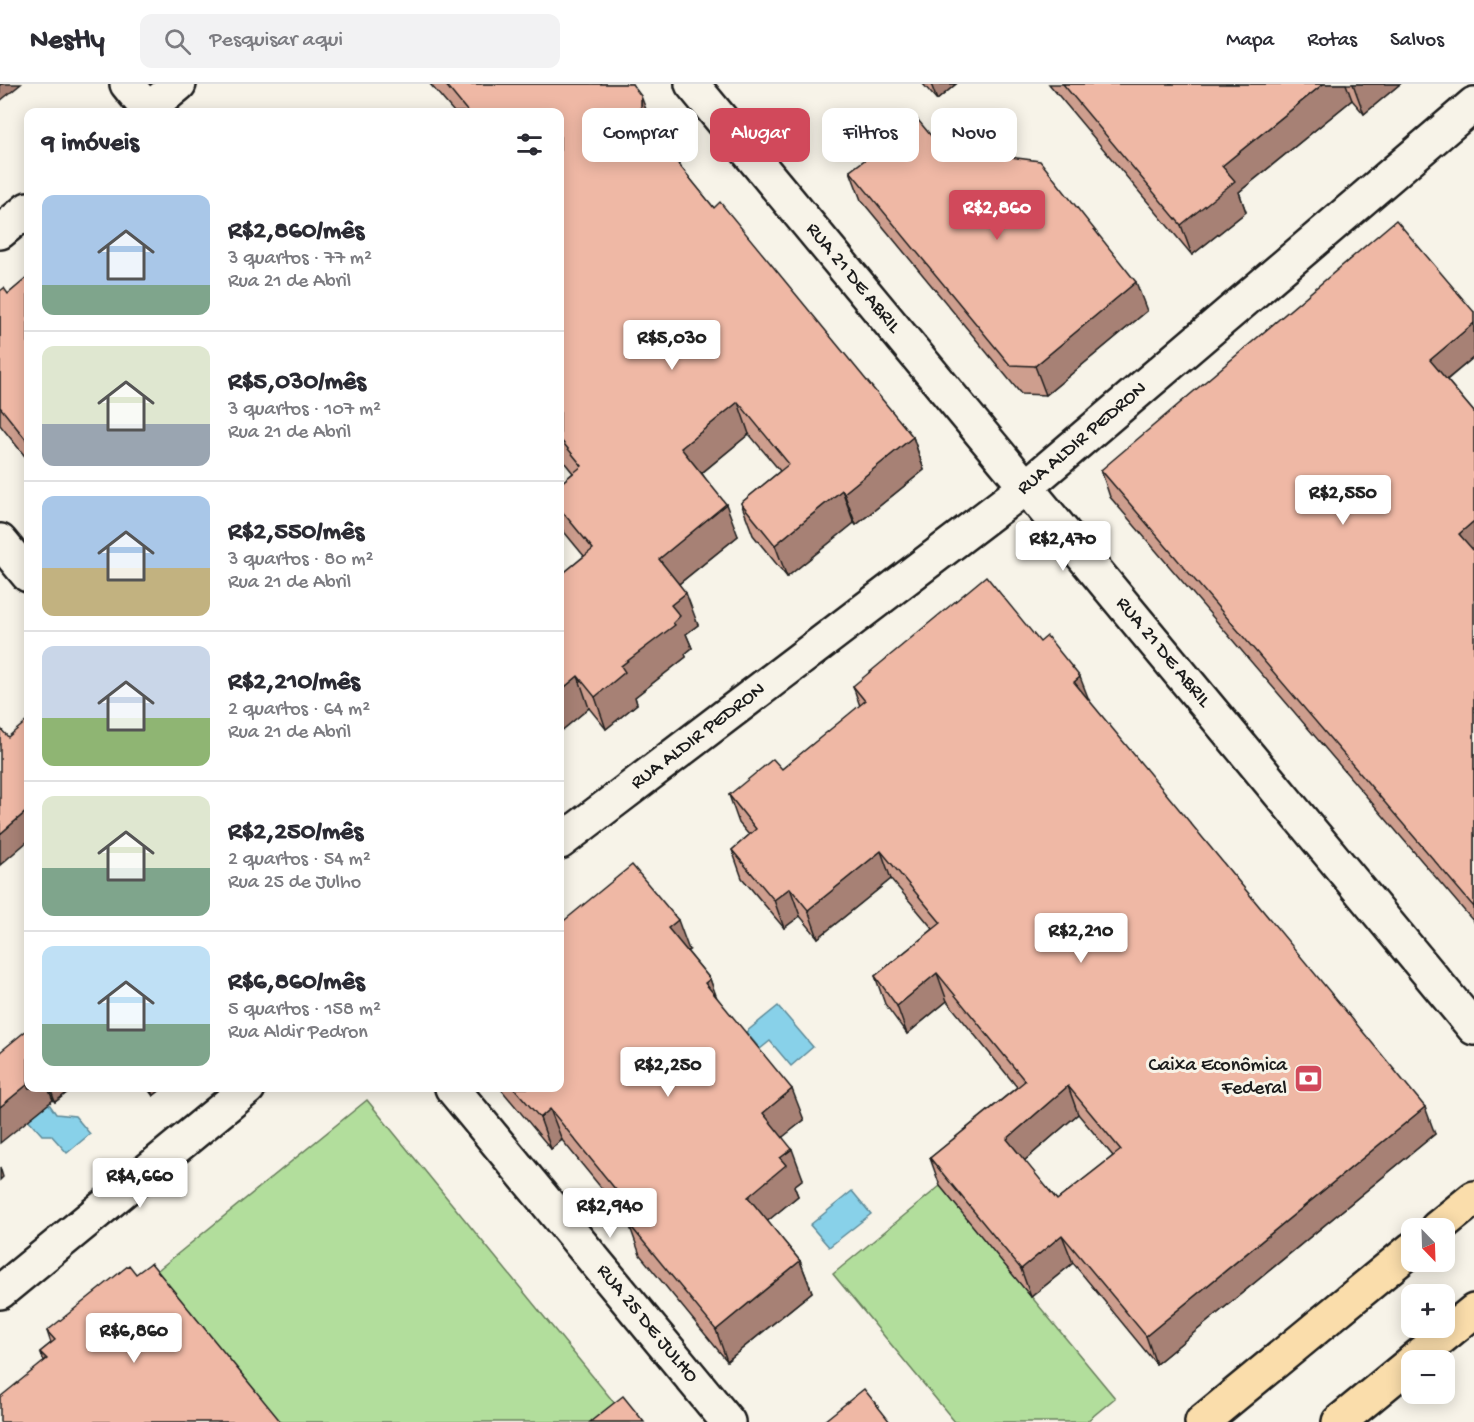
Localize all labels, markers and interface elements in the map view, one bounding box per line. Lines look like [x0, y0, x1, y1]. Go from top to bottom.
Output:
search box [140, 14, 560, 68]
text: Nestly [30, 25, 104, 58]
icon: search [161, 25, 194, 58]
text: Pesquisar aqui [209, 28, 343, 54]
text: Mapa [1226, 29, 1274, 54]
text: Rotas [1307, 29, 1357, 54]
text: Salvos [1390, 29, 1444, 54]
chip: Comprar [582, 108, 698, 162]
chip: Alugar [710, 108, 810, 162]
chip: Filtros [822, 108, 919, 162]
chip: Novo [931, 108, 1017, 162]
icon: filters [513, 128, 546, 161]
text: 9 imóveis [42, 129, 139, 160]
pin: R$2,860 [942, 190, 1052, 241]
text: R$2,860 [963, 198, 1031, 221]
text: R$2,860/mês [228, 217, 364, 248]
street label: RUA 21 DE ABRIL [800, 218, 905, 338]
icon: home [90, 219, 162, 291]
text: 3 quartos · 77 m² [228, 248, 372, 271]
text: Rua 21 de Abril [228, 271, 351, 294]
pin: R$5,030 [617, 320, 727, 371]
text: R$5,030 [637, 328, 707, 351]
text: R$5,030/mês [228, 368, 366, 399]
icon: home [90, 370, 162, 442]
street label: RUA ALDIR PEDRON [1013, 377, 1152, 501]
text: 3 quartos · 107 m² [228, 399, 381, 422]
text: Rua 21 de Abril [228, 422, 351, 445]
pin: R$2,550 [1288, 475, 1398, 526]
text: R$2,550 [1309, 483, 1377, 506]
text: R$2,550/mês [228, 518, 364, 549]
icon: home [90, 520, 162, 592]
pin: R$2,470 [1008, 521, 1118, 572]
text: R$2,470 [1030, 529, 1096, 552]
text: 3 quartos · 80 m² [228, 549, 373, 572]
text: Rua 21 de Abril [228, 572, 351, 595]
street label: RUA 21 DE ABRIL [1111, 593, 1216, 713]
text: R$2,210/mês [228, 668, 360, 699]
icon: home [90, 670, 162, 742]
street label: RUA ALDIR PEDRON [627, 678, 770, 795]
text: 2 quartos · 64 m² [228, 699, 370, 722]
text: Rua 21 de Abril [228, 722, 351, 745]
text: R$2,250/mês [228, 818, 363, 849]
icon: home [90, 820, 162, 892]
text: 2 quartos · 54 m² [228, 849, 371, 872]
text: Rua 25 de Julho [228, 872, 361, 895]
pin: R$2,210 [1026, 913, 1136, 964]
text: R$2,210 [1049, 921, 1113, 944]
text: R$6,860/mês [228, 968, 365, 999]
icon: home [90, 970, 162, 1042]
text: 5 quartos · 158 m² [228, 999, 381, 1022]
text: Rua Aldir Pedron [228, 1022, 368, 1045]
pin: R$2,250 [613, 1047, 723, 1098]
text: R$2,250 [634, 1055, 702, 1078]
place label: Caixa Econômica Federal [1148, 1055, 1288, 1101]
bank icon: Caixa Econômica Federal [1292, 1062, 1324, 1094]
pin: R$4,660 [85, 1158, 195, 1209]
text: R$4,660 [107, 1166, 173, 1189]
pin: R$2,940 [555, 1188, 665, 1239]
text: R$2,940 [577, 1196, 643, 1219]
north arrow [1401, 1218, 1455, 1272]
map controls [1401, 1218, 1455, 1404]
street label: RUA 25 DE JULHO [591, 1260, 703, 1388]
button: + [1401, 1284, 1455, 1338]
pin: R$6,860 [79, 1313, 189, 1364]
text: R$6,860 [100, 1321, 168, 1344]
button: − [1401, 1350, 1455, 1404]

